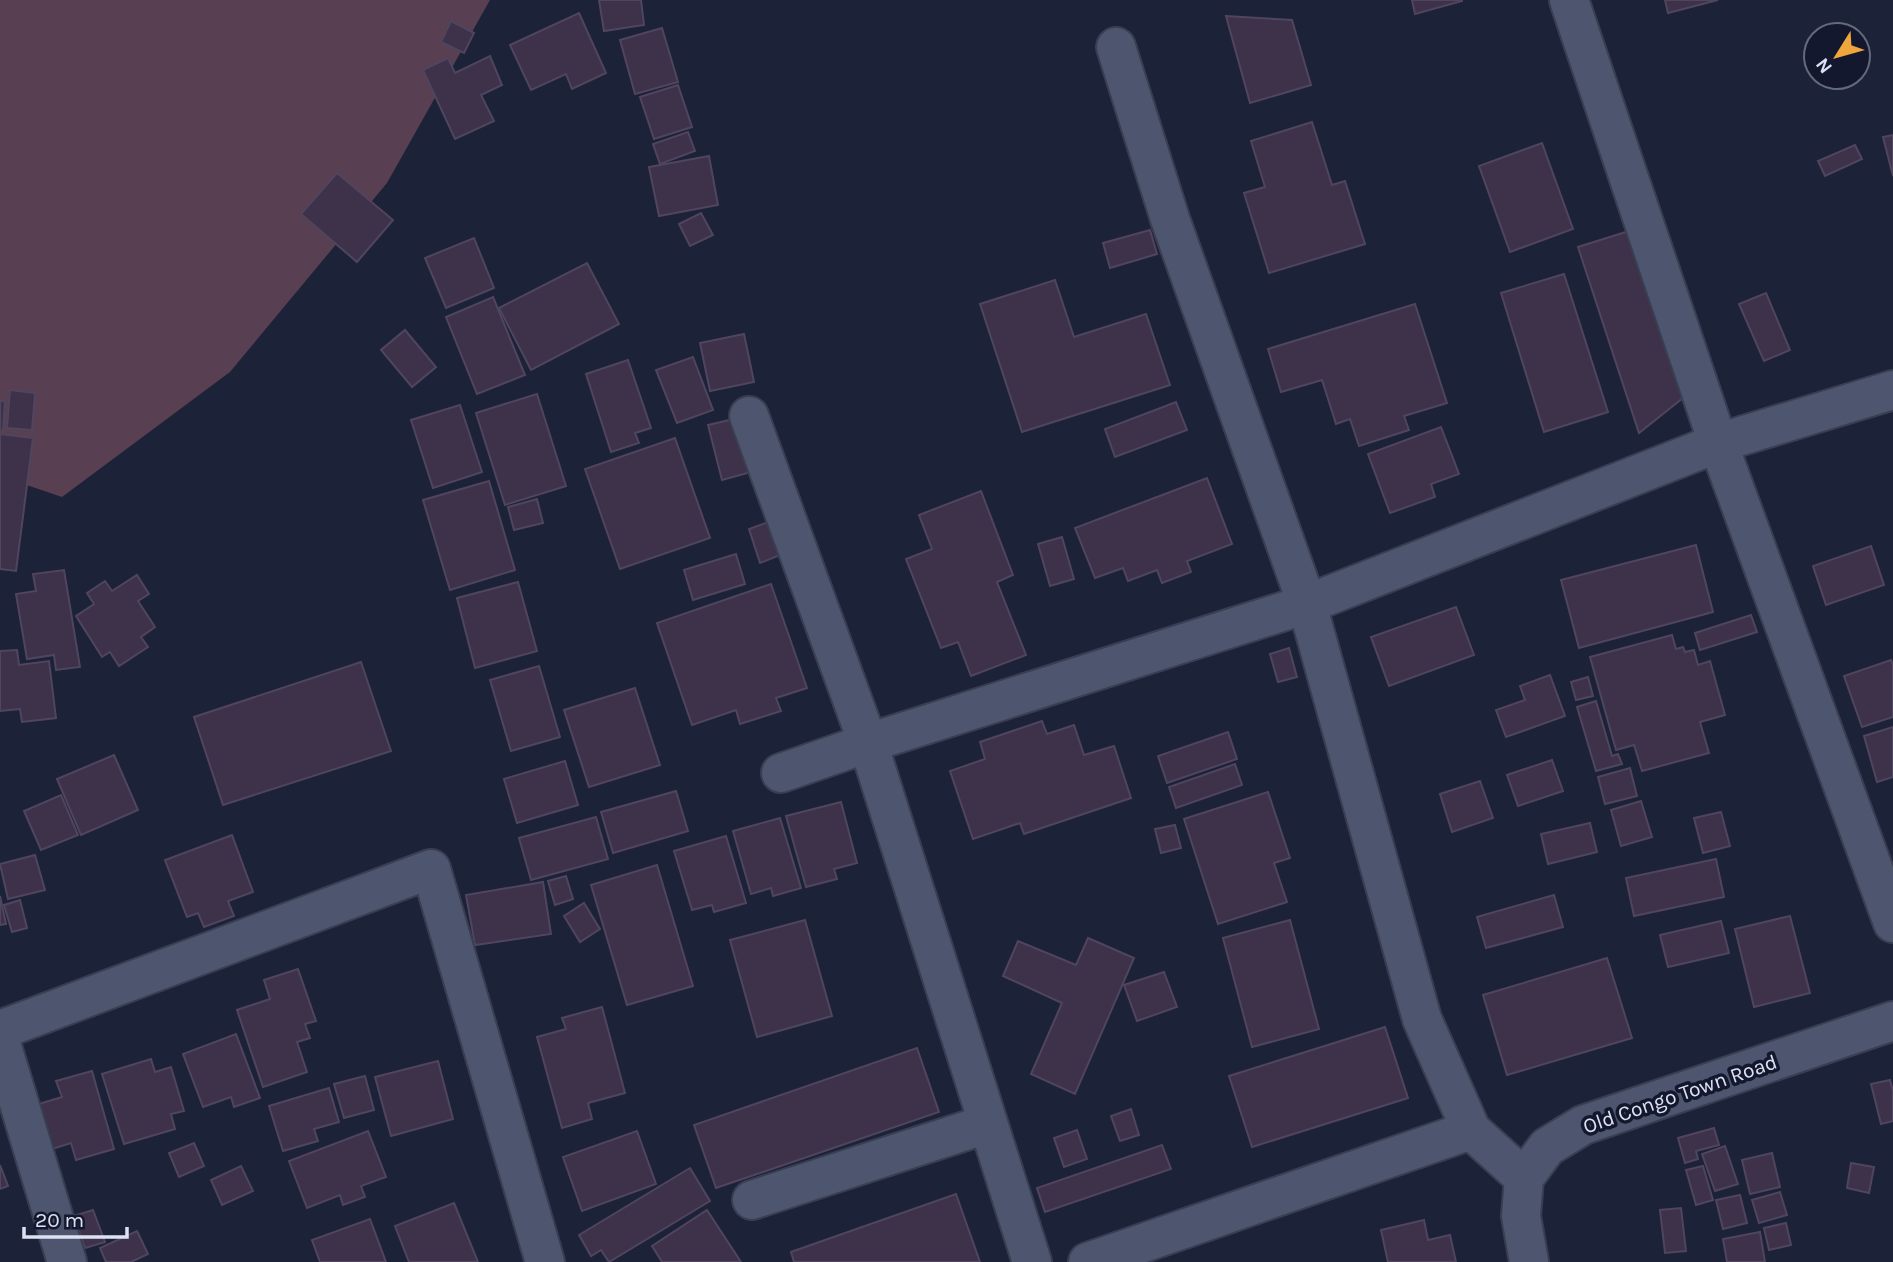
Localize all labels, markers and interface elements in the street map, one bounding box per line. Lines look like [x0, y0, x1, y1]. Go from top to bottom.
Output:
north arrow [1802, 21, 1872, 91]
text: N [1811, 54, 1837, 78]
street label: Old Congo Town Road [1580, 1049, 1780, 1139]
scale bar [24, 1196, 128, 1240]
text: 20 m [35, 1208, 84, 1232]

